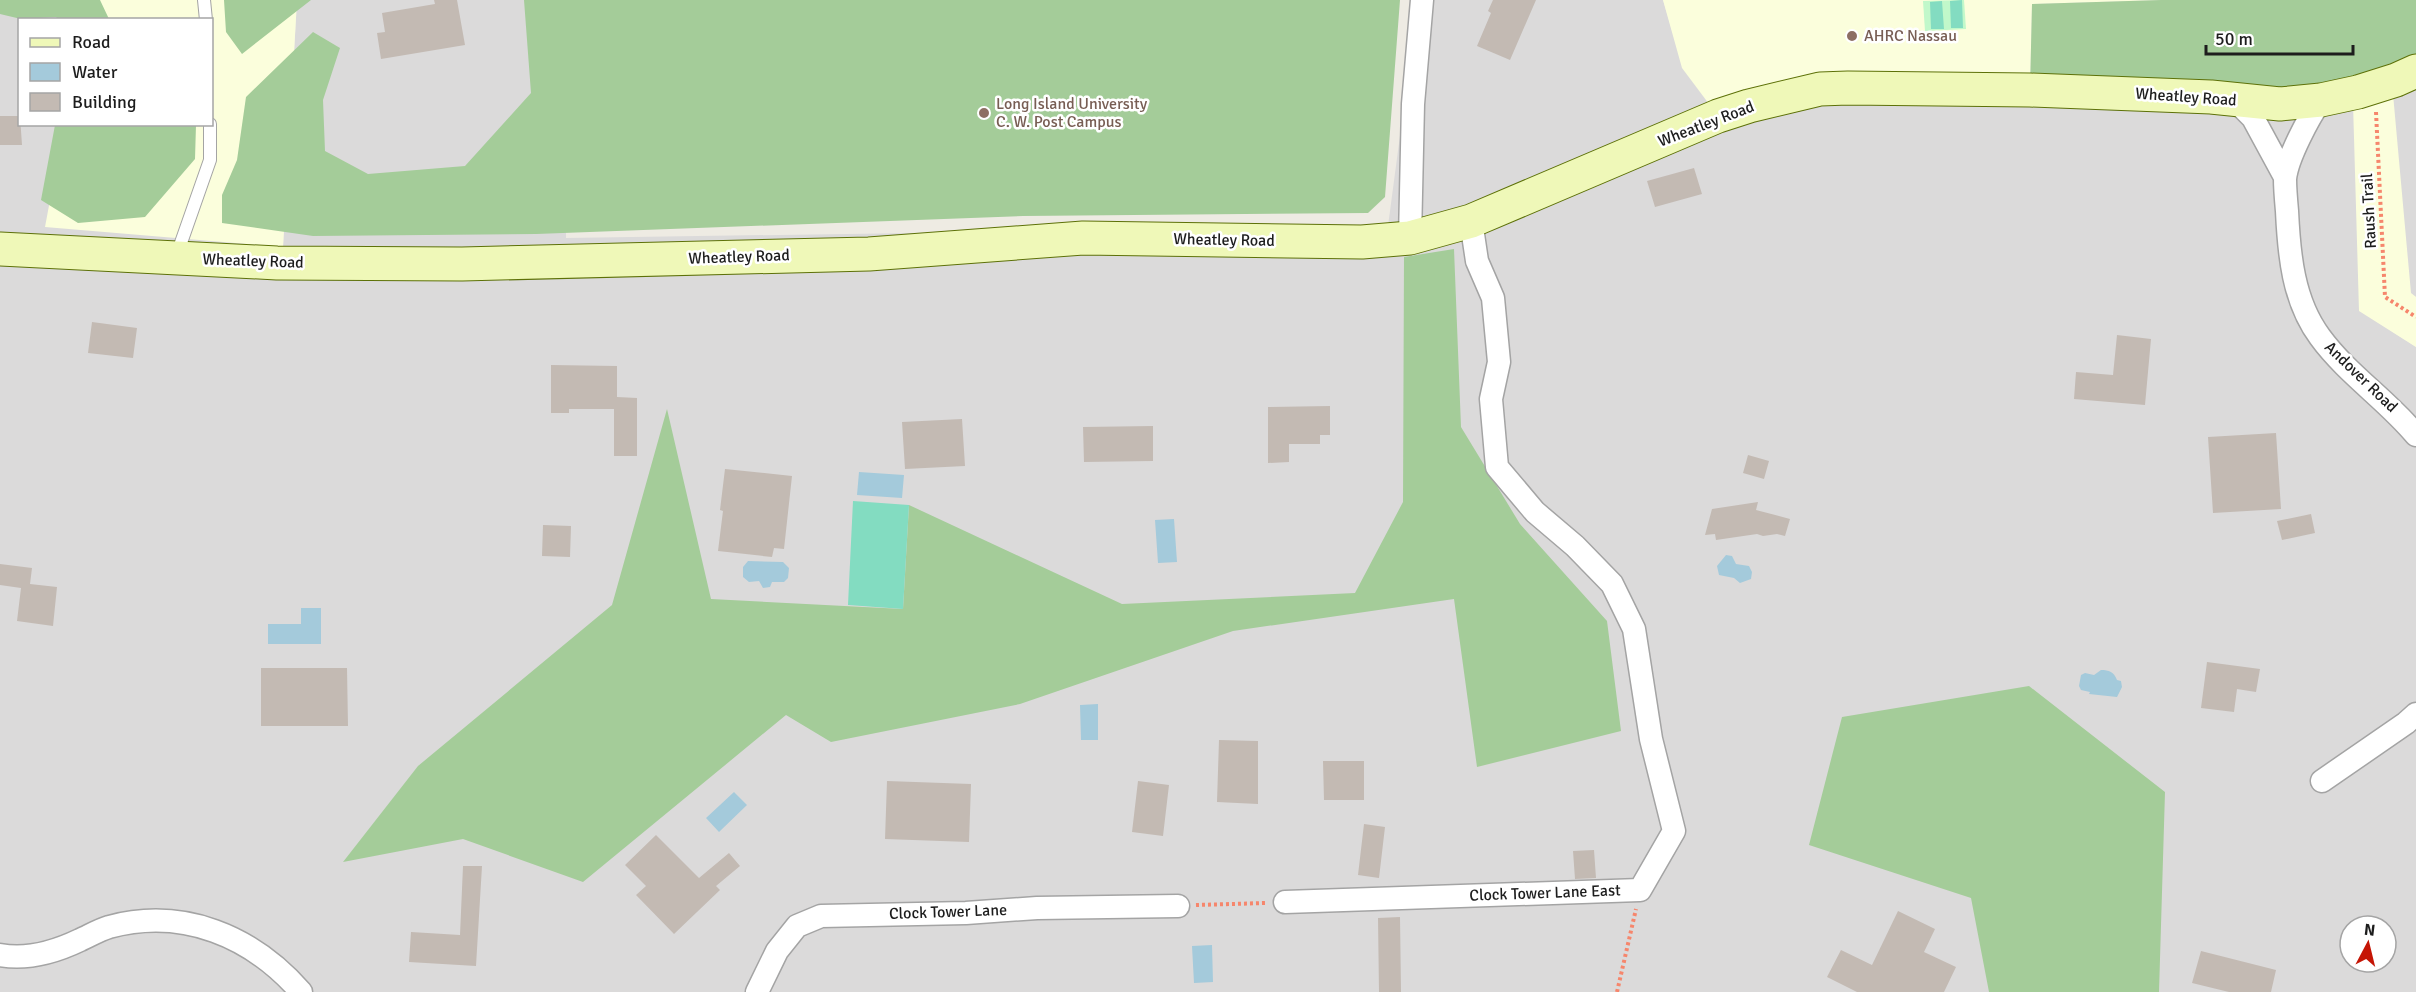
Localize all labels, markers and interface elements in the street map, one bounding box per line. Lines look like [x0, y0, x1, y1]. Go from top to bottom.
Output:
legend [18, 18, 213, 126]
scale bar [2206, 18, 2353, 56]
place label: AHRC Nassau [1864, 26, 1957, 46]
text: 50 m [2215, 28, 2253, 50]
marker: AHRC Nassau [1845, 29, 1859, 43]
text: Road [72, 31, 111, 53]
text: Water [72, 61, 118, 83]
street label: Wheatley Road [2135, 83, 2237, 111]
text: Building [72, 91, 136, 113]
place label: Long Island University C. W. Post Campus [996, 94, 1148, 132]
street label: Wheatley Road [1655, 96, 1757, 152]
marker: Long Island University C. W. Post Campus [977, 106, 991, 120]
street label: Raush Trail [2357, 172, 2381, 249]
street label: Wheatley Road [1173, 229, 1275, 251]
street label: Wheatley Road [688, 245, 790, 269]
street label: Wheatley Road [202, 249, 304, 273]
street label: Andover Road [2320, 337, 2402, 417]
street label: Clock Tower Lane East [1469, 880, 1621, 906]
street label: Clock Tower Lane [889, 900, 1007, 924]
north arrow [2338, 914, 2398, 974]
text: N [2363, 920, 2376, 941]

